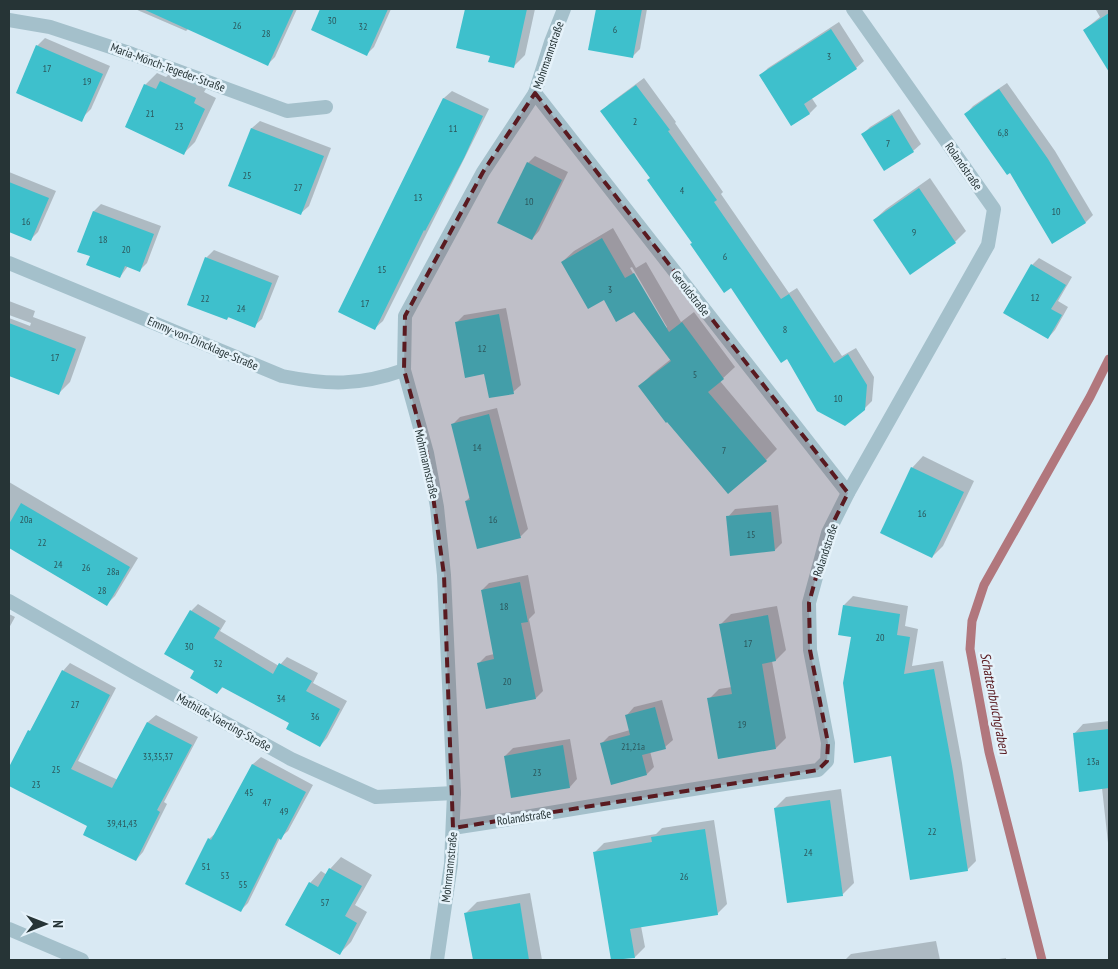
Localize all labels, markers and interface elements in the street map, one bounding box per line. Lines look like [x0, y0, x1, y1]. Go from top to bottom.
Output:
house number: 30 [328, 14, 337, 27]
house number: 26 [233, 19, 242, 32]
street label: Mohrmannstraße [529, 19, 567, 91]
house number: 32 [359, 20, 368, 33]
house number: 6 [613, 23, 618, 36]
house number: 28 [262, 27, 271, 40]
street label: Maria-Mönch-Tegeder-Straße [109, 39, 227, 95]
house number: 3 [827, 50, 831, 63]
house number: 17 [43, 62, 52, 75]
house number: 19 [83, 75, 92, 88]
house number: 21 [146, 107, 155, 120]
house number: 2 [633, 115, 637, 128]
house number: 23 [175, 120, 184, 133]
house number: 11 [449, 122, 458, 135]
house number: 6,8 [998, 126, 1008, 139]
house number: 7 [886, 137, 890, 150]
street label: Rolandstraße [942, 139, 986, 193]
house number: 25 [243, 169, 252, 182]
house number: 27 [294, 181, 303, 194]
house number: 4 [680, 184, 685, 197]
house number: 13 [414, 191, 423, 204]
house number: 10 [525, 195, 534, 208]
house number: 10 [1052, 205, 1061, 218]
house number: 16 [22, 215, 31, 228]
house number: 9 [912, 226, 916, 239]
house number: 18 [99, 233, 108, 246]
house number: 20 [122, 243, 131, 256]
house number: 6 [723, 250, 728, 263]
house number: 15 [378, 263, 387, 276]
street label: Geroldstraße [669, 267, 713, 319]
house number: 3 [608, 283, 612, 296]
house number: 12 [1031, 291, 1040, 304]
house number: 22 [201, 292, 210, 305]
house number: 17 [361, 297, 370, 310]
house number: 24 [237, 302, 246, 315]
street label: Emmy-von-Dincklage-Straße [145, 313, 261, 373]
house number: 8 [783, 323, 787, 336]
house number: 12 [478, 342, 487, 355]
house number: 17 [51, 351, 60, 364]
house number: 5 [693, 368, 697, 381]
house number: 10 [834, 392, 843, 405]
street label: Mohrmannstraße [412, 428, 442, 500]
house number: 14 [473, 441, 482, 454]
house number: 7 [722, 444, 726, 457]
house number: 16 [918, 507, 927, 520]
house number: 20a [20, 513, 33, 526]
house number: 16 [489, 513, 498, 526]
street label: Rolandstraße [809, 522, 841, 578]
house number: 15 [747, 528, 756, 541]
house number: 22 [38, 536, 47, 549]
house number: 24 [54, 558, 63, 571]
house number: 26 [82, 561, 91, 574]
house number: 28a [107, 565, 120, 578]
house number: 28 [98, 584, 107, 597]
house number: 18 [500, 600, 509, 613]
house number: 20 [876, 631, 885, 644]
house number: 17 [744, 637, 753, 650]
house number: 30 [185, 640, 194, 653]
water label: Schattenbruchgraben [976, 651, 1014, 756]
house number: 32 [214, 657, 223, 670]
house number: 20 [503, 675, 512, 688]
street label: Mathilde-Vaerting-Straße [174, 690, 274, 754]
house number: 34 [277, 692, 286, 705]
house number: 27 [71, 698, 80, 711]
house number: 36 [311, 710, 320, 723]
house number: 19 [738, 718, 747, 731]
house number: 21,21a [621, 740, 645, 753]
house number: 33,35,37 [143, 750, 173, 763]
house number: 13a [1087, 755, 1100, 768]
house number: 25 [52, 763, 61, 776]
house number: 23 [533, 766, 542, 779]
house number: 23 [32, 778, 41, 791]
house number: 45 [245, 786, 254, 799]
house number: 47 [263, 796, 272, 809]
house number: 49 [280, 805, 289, 818]
street label: Rolandstraße [496, 806, 552, 828]
house number: 39,41,43 [107, 817, 137, 830]
house number: 22 [928, 825, 937, 838]
street label: Mohrmannstraße [438, 831, 460, 903]
house number: 24 [804, 846, 813, 859]
house number: 51 [202, 860, 211, 873]
house number: 53 [221, 869, 230, 882]
house number: 26 [680, 870, 689, 883]
house number: 55 [239, 878, 248, 891]
house number: 57 [321, 896, 330, 909]
north arrow [20, 899, 70, 949]
text: N [49, 920, 67, 928]

